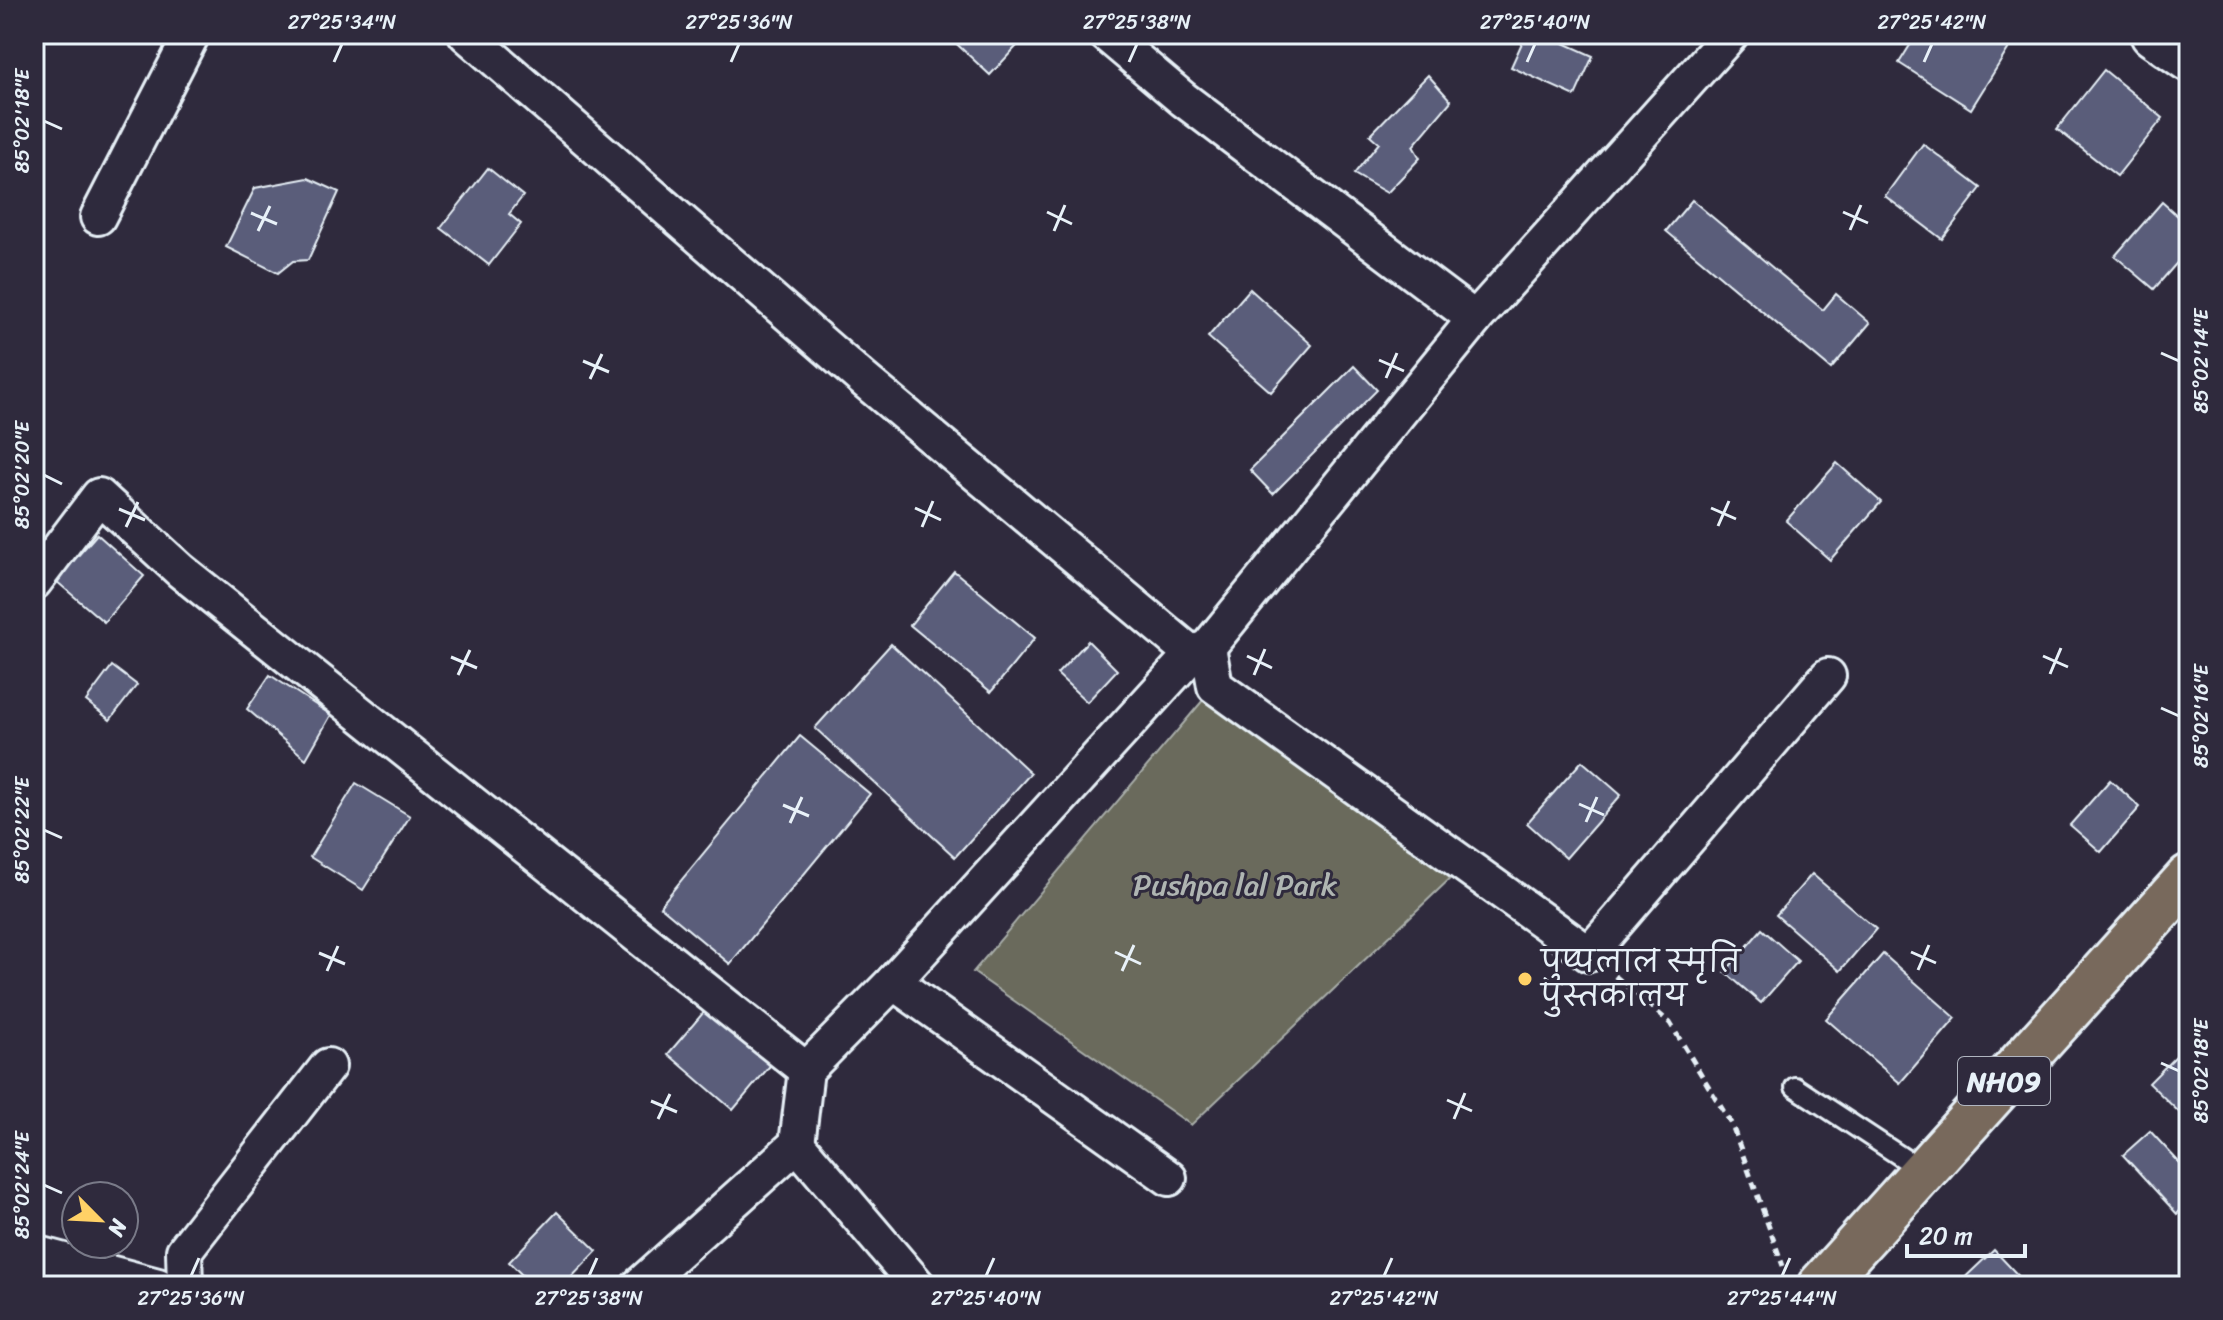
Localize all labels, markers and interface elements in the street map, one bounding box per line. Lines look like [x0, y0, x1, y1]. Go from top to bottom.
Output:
text: 27°25'34"N [288, 5, 396, 40]
text: 27°25'36"N [685, 5, 793, 40]
text: 27°25'38"N [1083, 5, 1191, 40]
text: 27°25'40"N [1480, 5, 1590, 40]
text: 27°25'42"N [1878, 5, 1987, 40]
text: 85°02'18"E [5, 67, 40, 173]
text: 85°02'14"E [2184, 307, 2219, 413]
text: 85°02'20"E [5, 419, 40, 529]
text: 85°02'16"E [2184, 662, 2219, 768]
text: 85°02'22"E [5, 775, 40, 883]
park label: Pushpa lal Park [1133, 858, 1338, 912]
place label: पुष्पलाल स्मृति पुस्तकालय [1539, 935, 1742, 1023]
marker: पुष्पलाल स्मृति पुस्तकालय [1516, 970, 1534, 988]
text: 85°02'18"E [2184, 1017, 2219, 1123]
road number: NH09 [1958, 1057, 2050, 1105]
text: 85°02'24"E [5, 1129, 40, 1239]
north arrow [60, 1180, 140, 1260]
scale bar [1907, 1208, 2025, 1258]
text: N [97, 1212, 139, 1244]
text: 20 m [1919, 1215, 1973, 1257]
text: 27°25'36"N [137, 1281, 245, 1316]
text: 27°25'38"N [535, 1281, 643, 1316]
text: 27°25'40"N [931, 1281, 1041, 1316]
text: 27°25'42"N [1330, 1281, 1439, 1316]
text: 27°25'44"N [1727, 1281, 1837, 1316]

